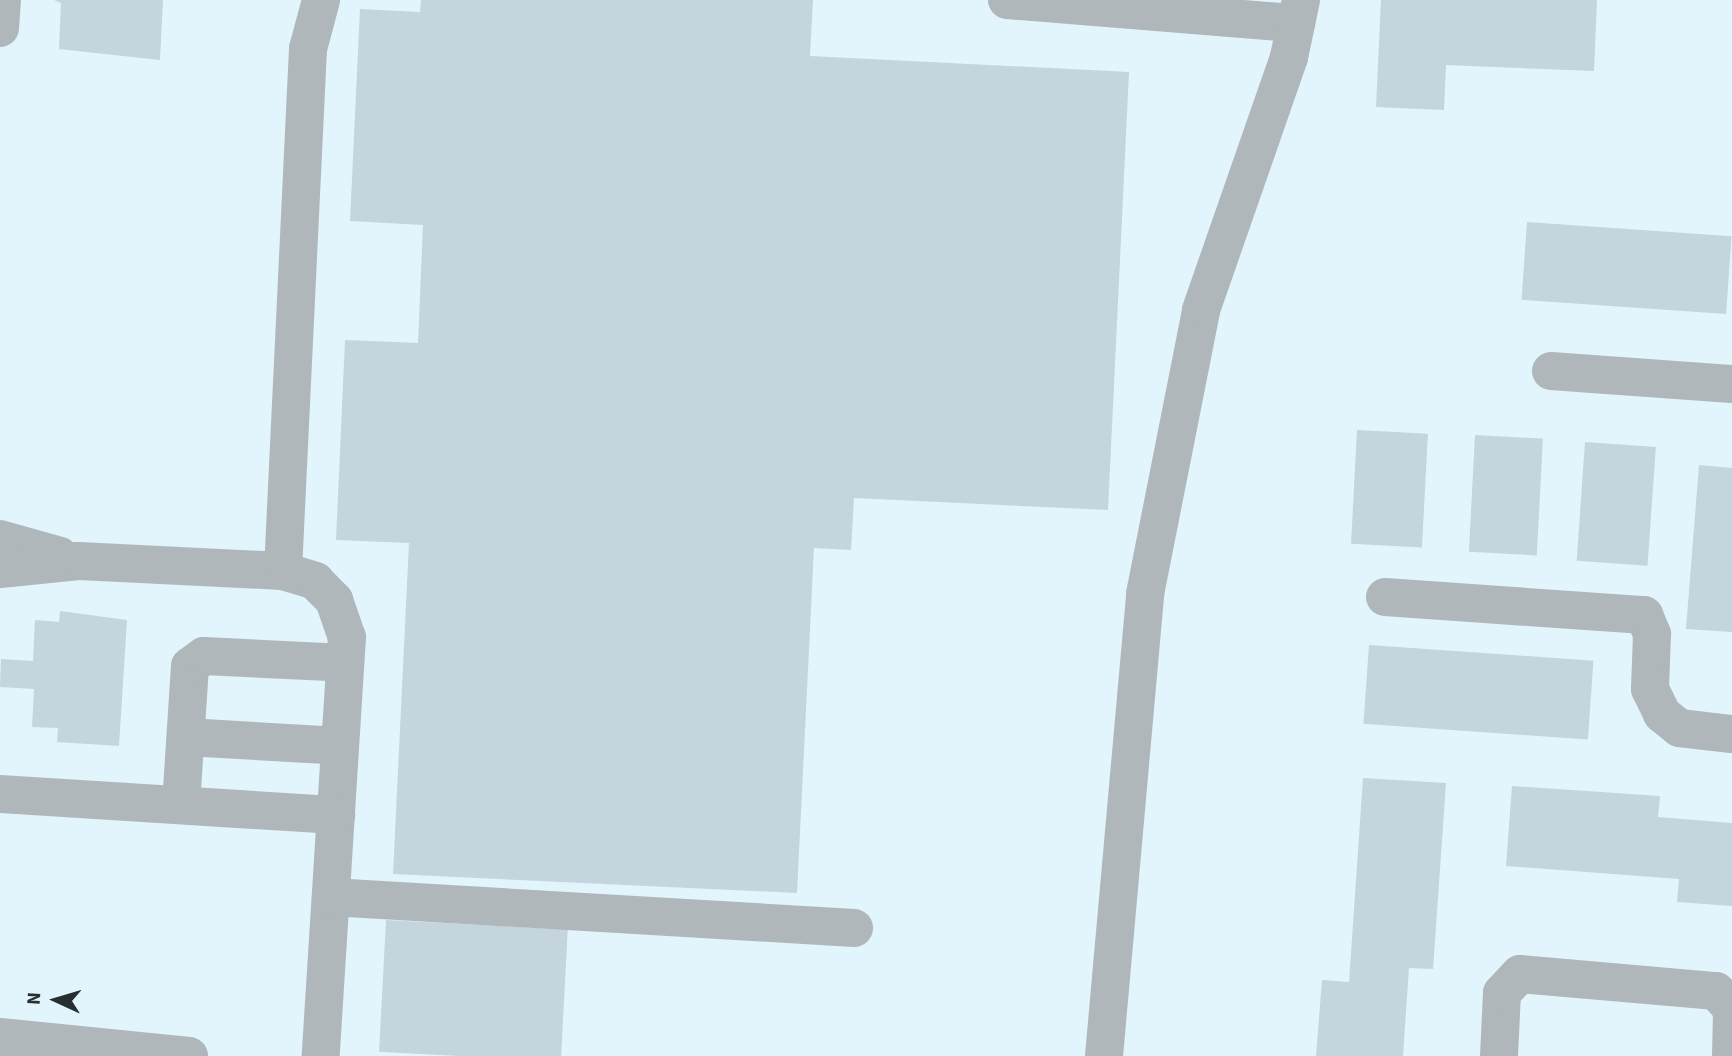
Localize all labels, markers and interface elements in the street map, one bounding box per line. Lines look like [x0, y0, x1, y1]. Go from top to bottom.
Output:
north arrow [21, 965, 91, 1035]
text: N [21, 991, 48, 1006]

